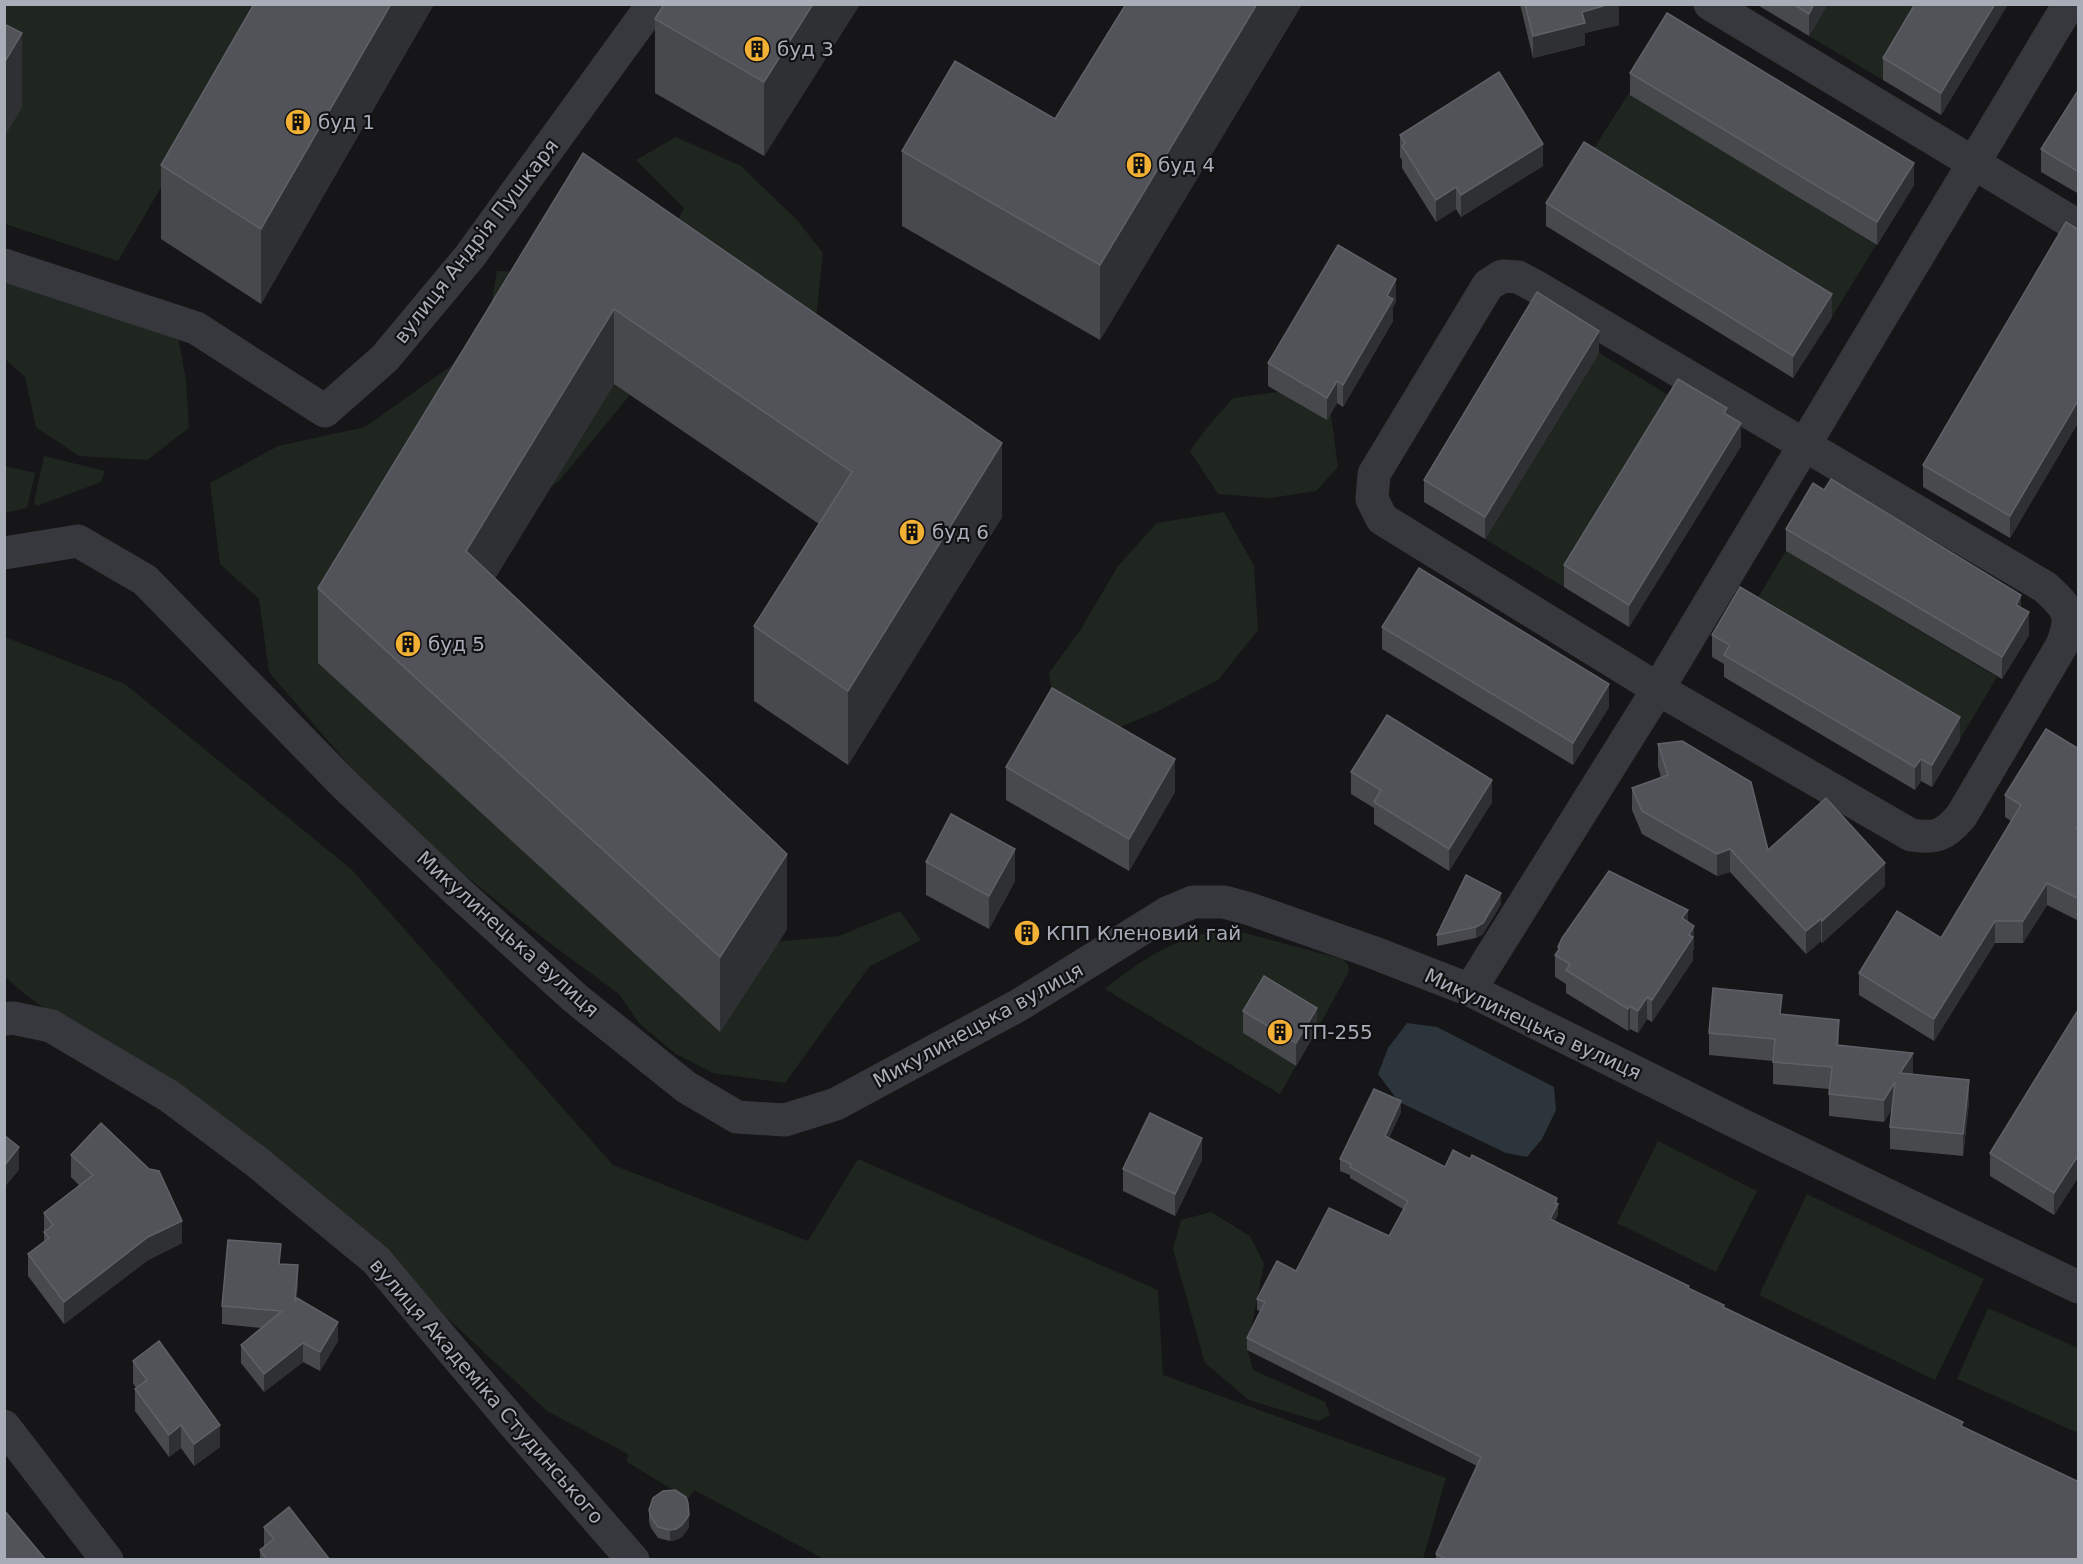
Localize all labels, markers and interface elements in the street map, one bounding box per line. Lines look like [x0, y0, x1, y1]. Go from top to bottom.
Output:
building icon: буд 3 [742, 34, 772, 64]
place label: буд 3 [777, 37, 834, 61]
building icon: буд 1 [283, 107, 313, 137]
place label: буд 1 [318, 110, 375, 134]
street label: вулиця Андрія Пушкаря [389, 134, 563, 348]
building icon: буд 4 [1124, 150, 1154, 180]
place label: буд 4 [1158, 153, 1215, 177]
building icon: буд 6 [897, 517, 927, 547]
place label: буд 6 [932, 520, 989, 544]
building icon: буд 5 [393, 629, 423, 659]
place label: буд 5 [428, 632, 485, 656]
street label: Микулинецька вулиця [412, 846, 604, 1022]
building icon: КПП Кленовий гай [1012, 918, 1042, 948]
place label: КПП Кленовий гай [1046, 921, 1241, 945]
street label: Микулинецька вулиця [869, 957, 1087, 1093]
street label: Микулинецька вулиця [1421, 963, 1645, 1085]
building icon: ТП-255 [1265, 1017, 1295, 1047]
place label: ТП-255 [1299, 1020, 1373, 1044]
street label: вулиця Академіка Студинського [365, 1253, 609, 1529]

